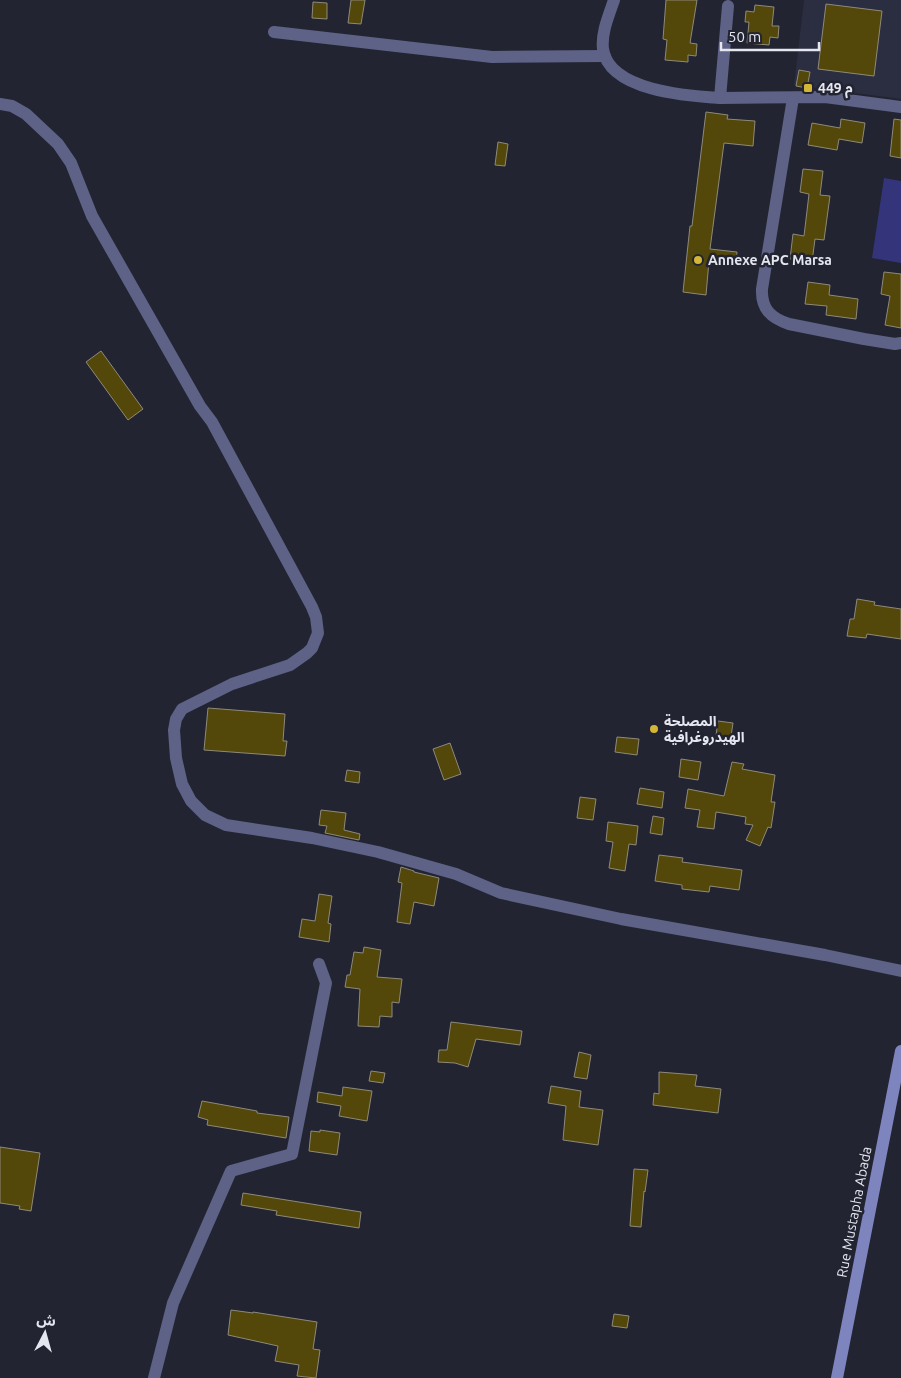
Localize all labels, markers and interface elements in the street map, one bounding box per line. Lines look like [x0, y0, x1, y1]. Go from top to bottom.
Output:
scale bar [721, 20, 818, 52]
text: 50 m [728, 28, 761, 45]
place label: م 449 [818, 80, 853, 99]
marker: م 449 [802, 82, 814, 94]
place label: Annexe APC Marsa [708, 252, 832, 268]
marker: Annexe APC Marsa [692, 254, 704, 266]
place label: المصلحة الهيدروغرافية [664, 713, 745, 746]
marker: المصلحة الهيدروغرافية [648, 723, 660, 735]
street label: Rue Mustapha Abada [833, 1145, 875, 1279]
north arrow [20, 1308, 70, 1358]
text: ش [36, 1311, 57, 1329]

